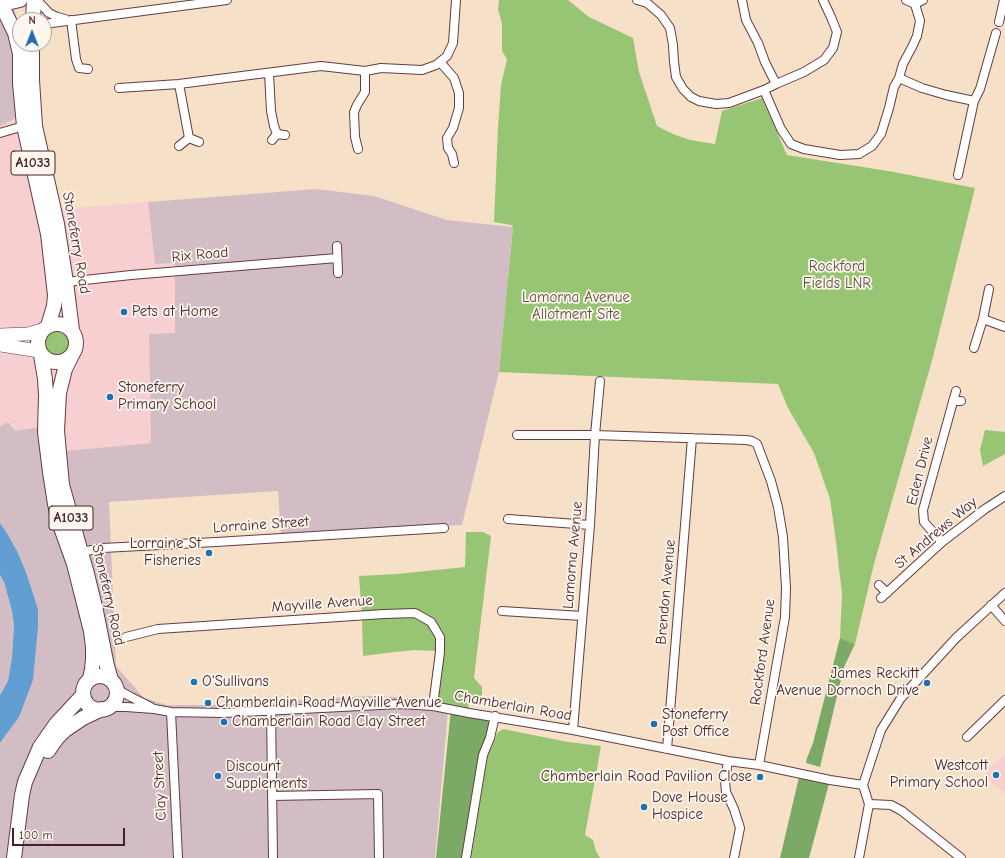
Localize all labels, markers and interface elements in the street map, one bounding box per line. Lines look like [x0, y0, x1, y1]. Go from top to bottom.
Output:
north arrow [12, 12, 52, 52]
text: N [28, 14, 36, 27]
road number: A1033 [11, 151, 55, 175]
street label: Stoneferry Road [58, 191, 94, 295]
street label: Rix Road [171, 244, 229, 266]
park label: Rockford Fields LNR [803, 258, 871, 293]
park label: Lamorna Avenue Allotment Site [522, 289, 630, 324]
place label: Pets at Home [132, 303, 219, 321]
marker: Pets at Home [119, 307, 129, 317]
place label: Stoneferry Primary School [118, 379, 216, 414]
marker: Stoneferry Primary School [105, 392, 115, 402]
street label: Eden Drive [903, 435, 937, 507]
street label: St Andrews Way [891, 493, 981, 573]
street label: Lamorna Avenue [559, 500, 587, 610]
road number: A1033 [49, 506, 93, 530]
street label: Lorraine Street [212, 513, 310, 537]
place label: Lorraine St Fisheries [130, 535, 201, 570]
street label: Brendon Avenue [652, 539, 680, 645]
street label: Stoneferry Road [88, 543, 128, 647]
marker: Lorraine St Fisheries [204, 548, 214, 558]
street label: Mayville Avenue [271, 591, 373, 617]
street label: Rockford Avenue [747, 598, 779, 706]
place label: James Reckitt Avenue Dornoch Drive [776, 665, 919, 700]
place label: O'Sullivans [202, 673, 269, 691]
marker: O'Sullivans [189, 677, 199, 687]
marker: James Reckitt Avenue Dornoch Drive [922, 678, 932, 688]
street label: Chamberlain Road [453, 687, 573, 725]
place label: Chamberlain Road Mayville Avenue [216, 694, 441, 712]
marker: Chamberlain Road Mayville Avenue [203, 698, 213, 708]
place label: Stoneferry Post Office [662, 706, 729, 741]
place label: Chamberlain Road Clay Street [232, 713, 426, 731]
marker: Chamberlain Road Clay Street [219, 717, 229, 727]
marker: Stoneferry Post Office [649, 719, 659, 729]
street label: Clay Street [149, 751, 171, 821]
place label: Westcott Primary School [890, 757, 988, 792]
place label: Discount Supplements [226, 758, 307, 793]
place label: Chamberlain Road Pavilion Close [541, 768, 752, 786]
marker: Westcott Primary School [991, 770, 1001, 780]
marker: Discount Supplements [213, 771, 223, 781]
marker: Chamberlain Road Pavilion Close [755, 772, 765, 782]
place label: Dove House Hospice [652, 789, 728, 824]
marker: Dove House Hospice [639, 802, 649, 812]
scale bar [14, 820, 127, 846]
text: 100 m [19, 828, 52, 842]

